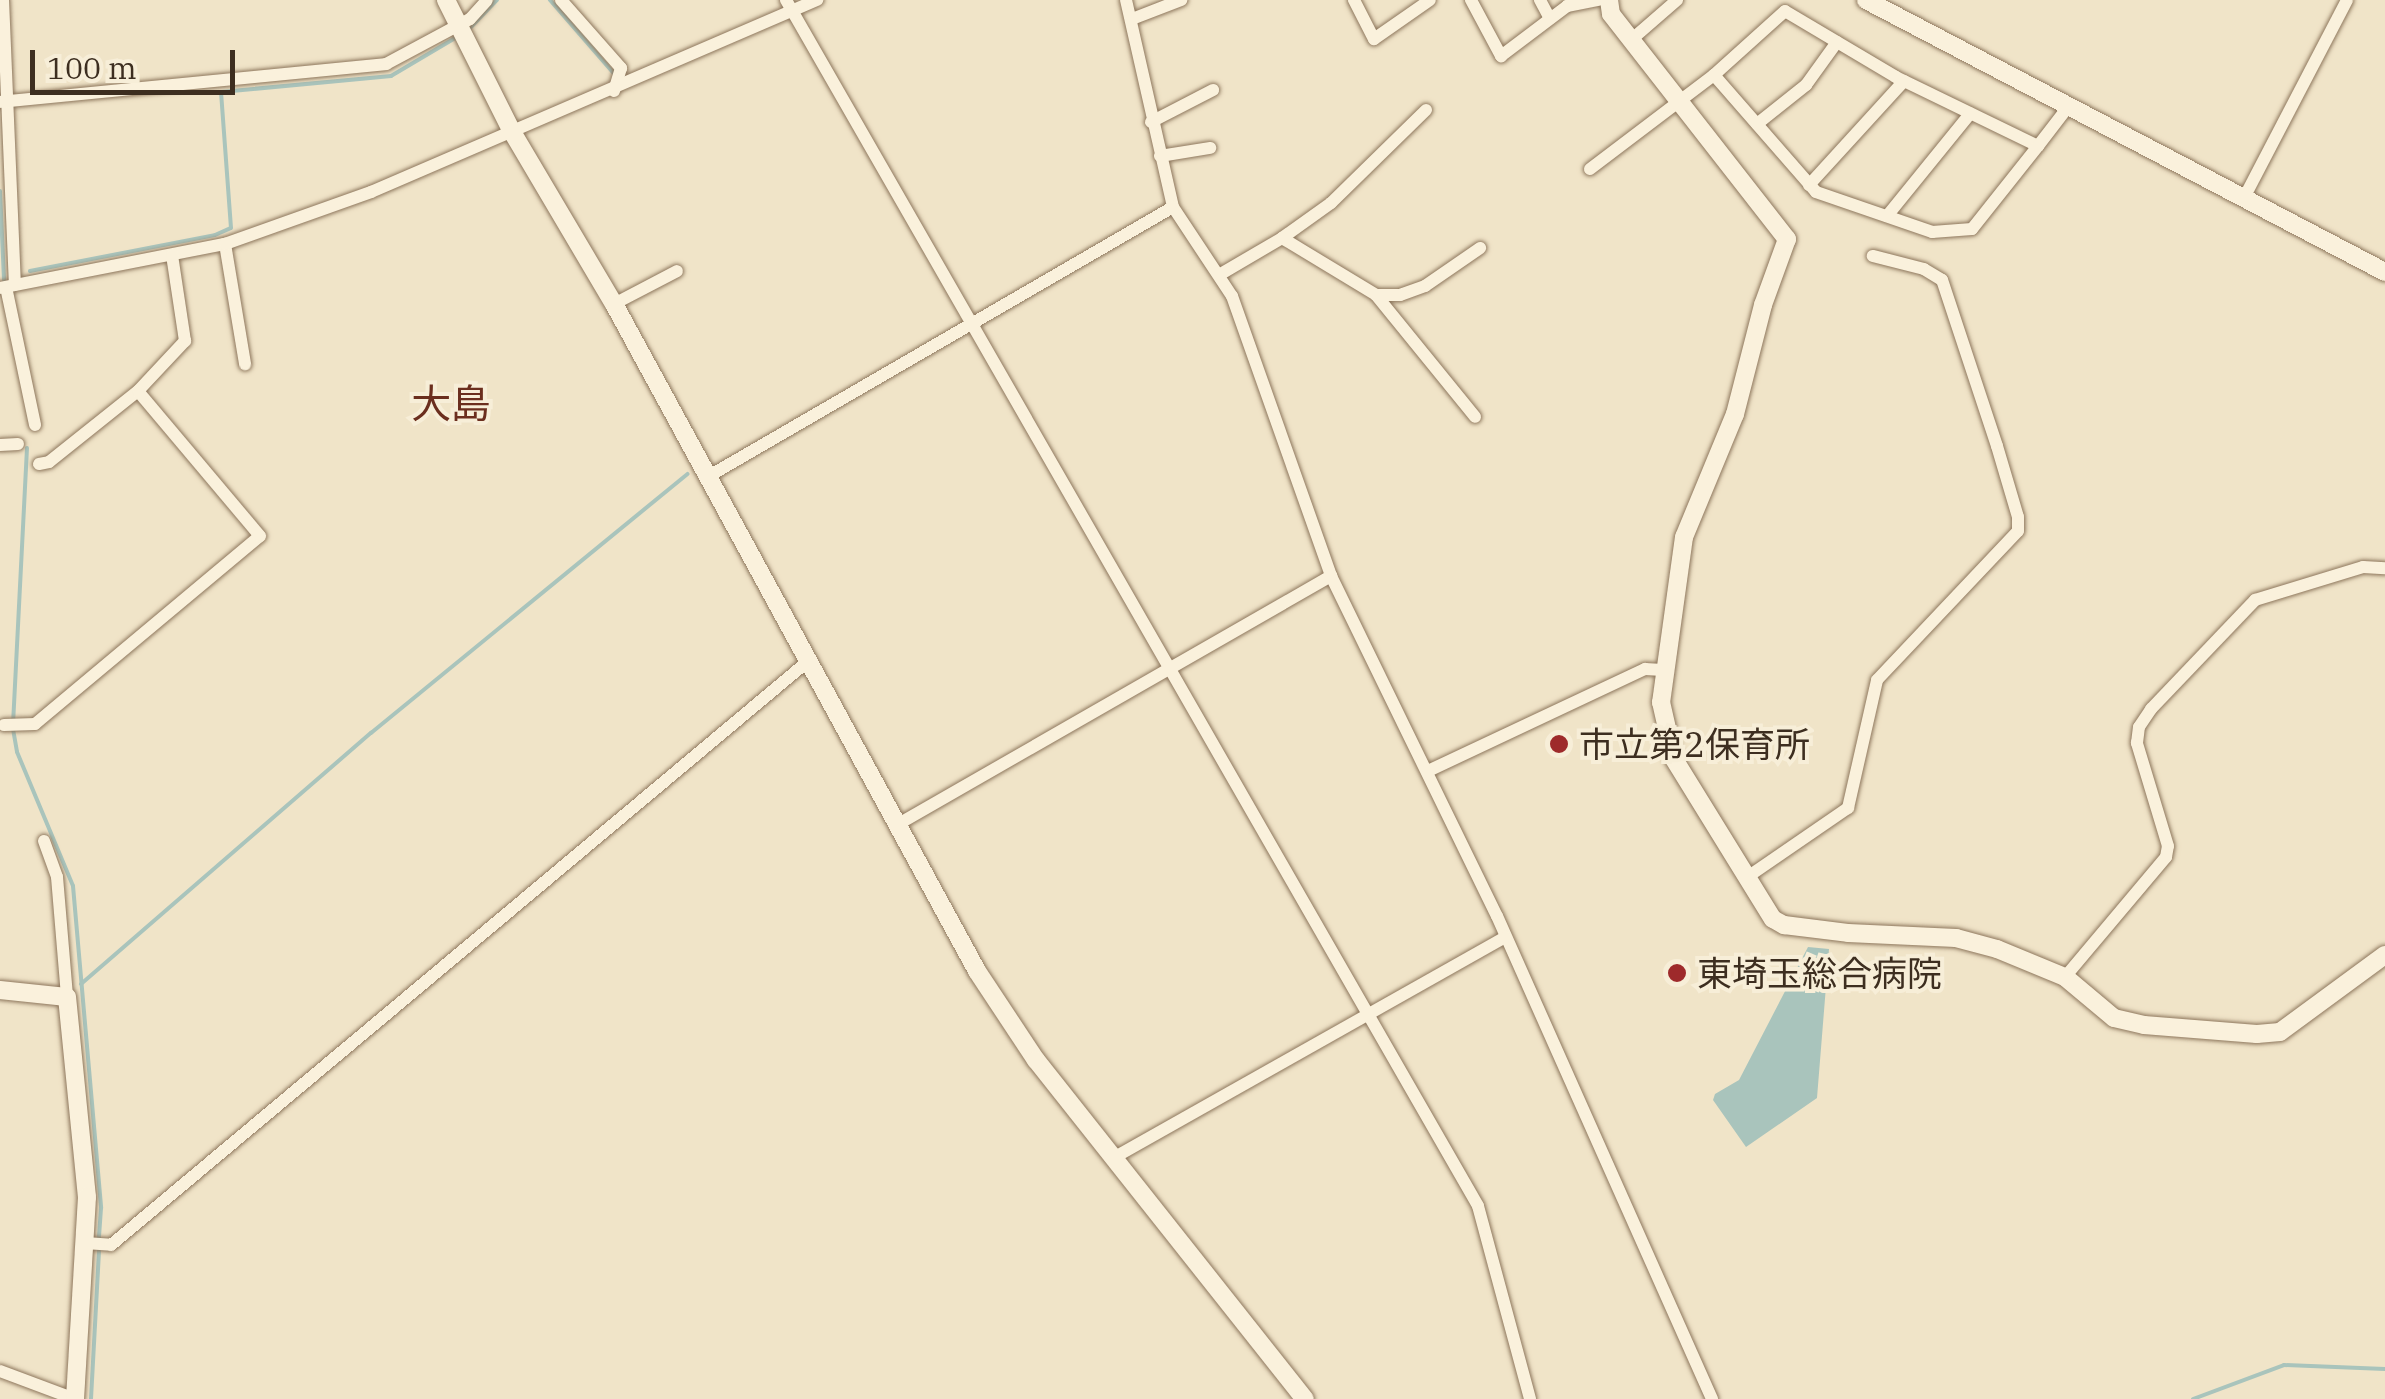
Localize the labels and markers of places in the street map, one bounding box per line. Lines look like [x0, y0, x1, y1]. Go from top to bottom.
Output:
place label: 市立第2保育所 [1579, 723, 1810, 765]
marker: 市立第2保育所 [1548, 733, 1570, 755]
place label: 東埼玉総合病院 [1697, 952, 1942, 994]
marker: 東埼玉総合病院 [1666, 962, 1688, 984]

